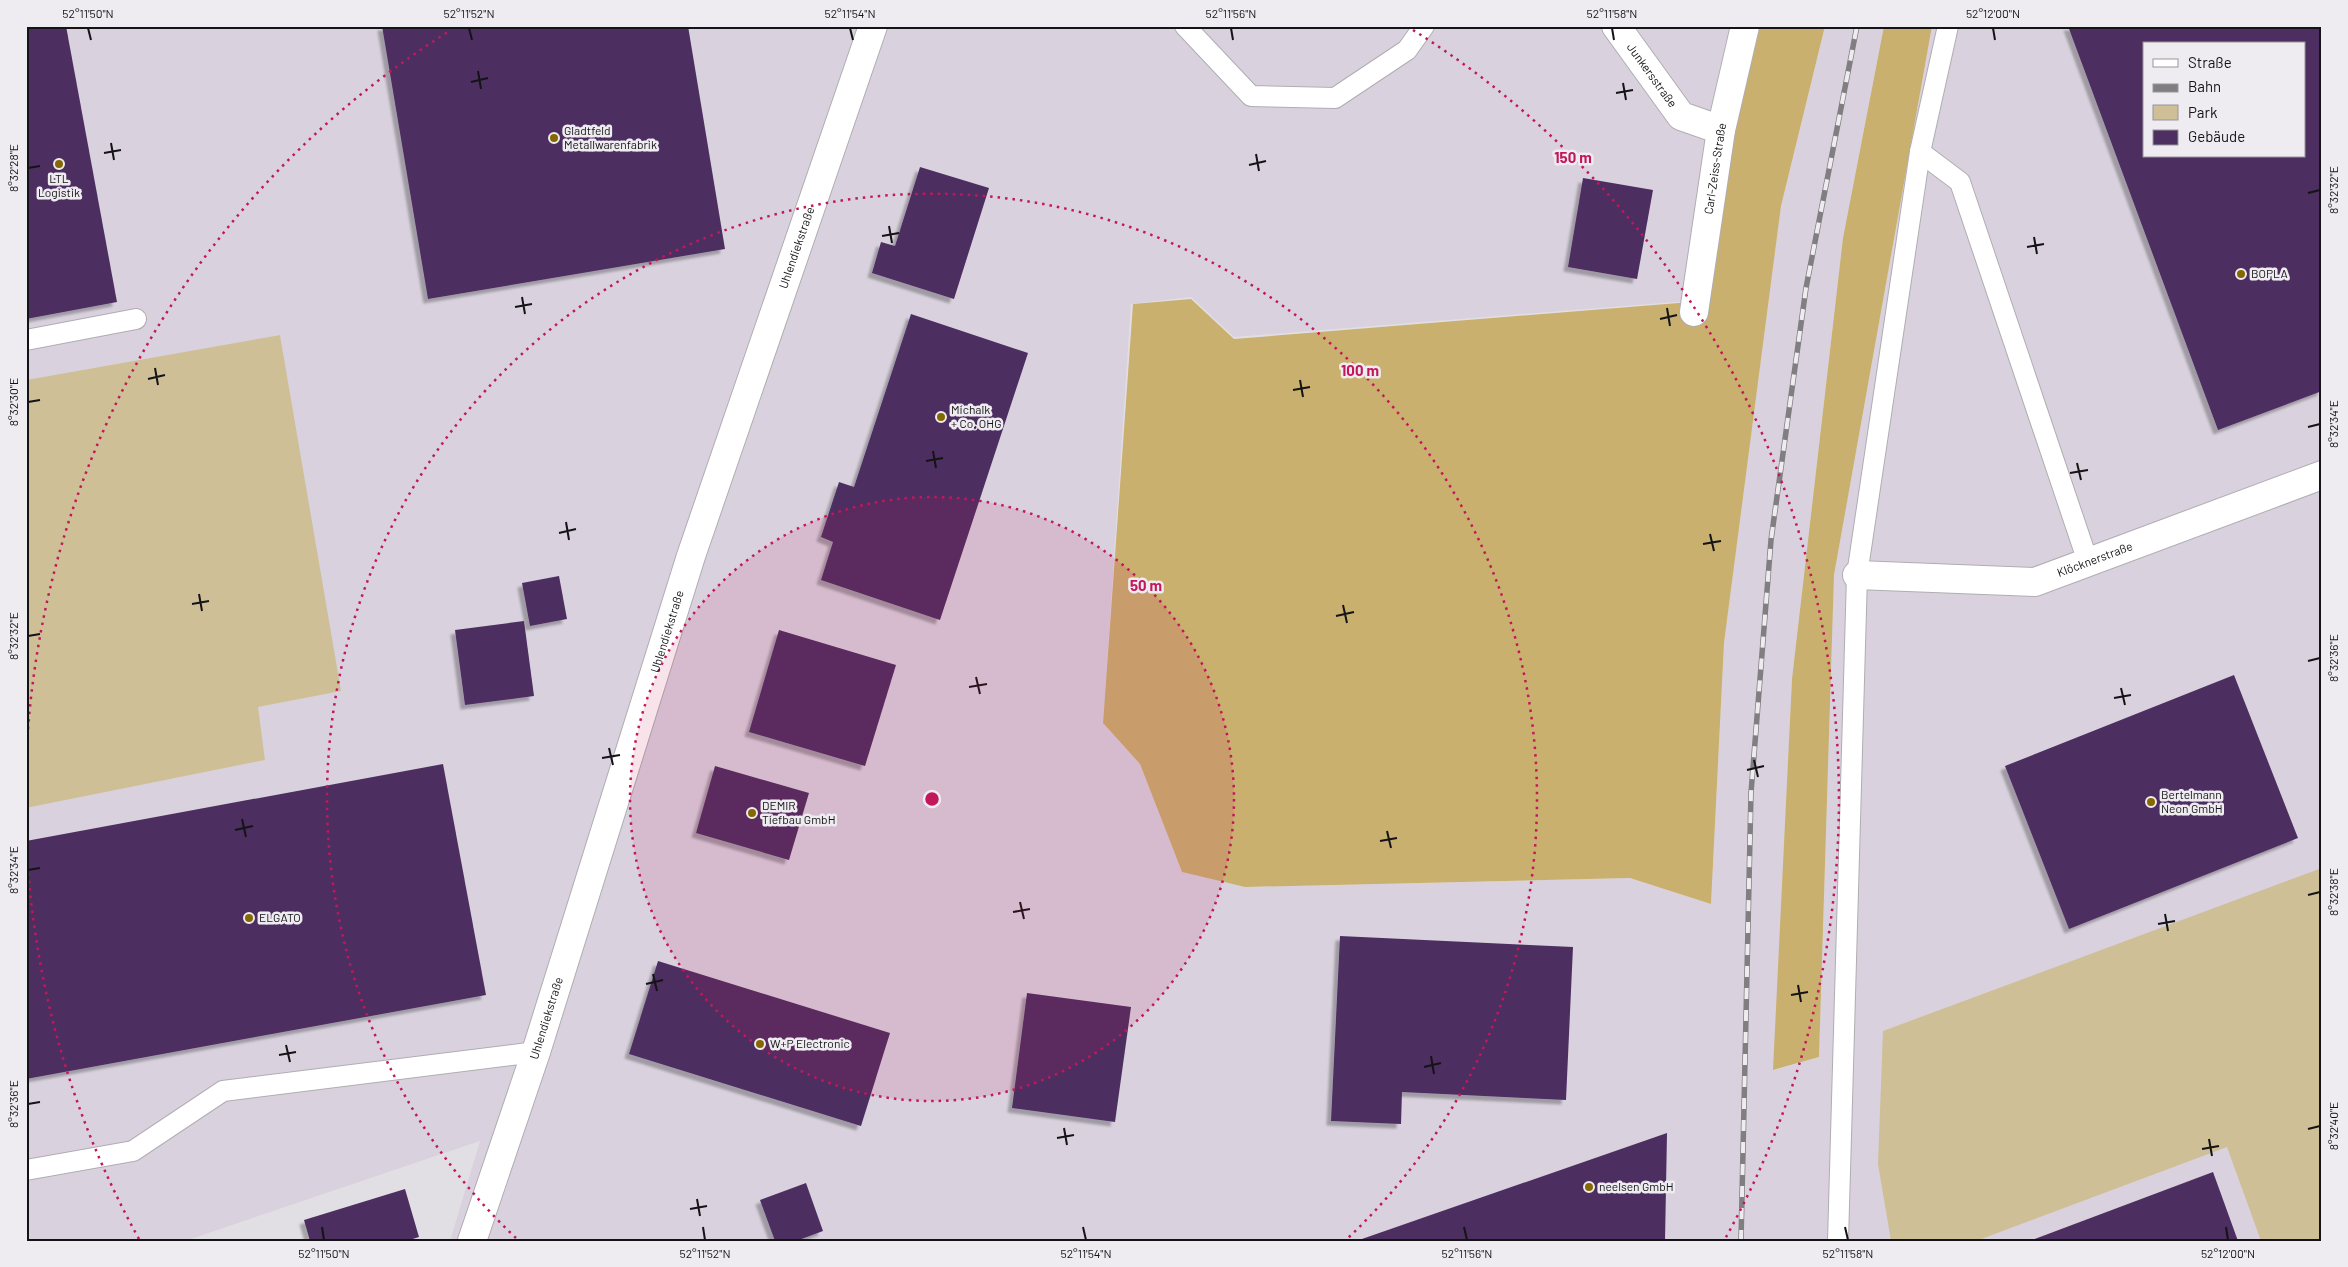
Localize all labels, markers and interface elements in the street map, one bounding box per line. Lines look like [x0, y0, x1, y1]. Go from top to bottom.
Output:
text: 52°11'50"N [62, 6, 114, 20]
text: 52°11'52"N [443, 6, 495, 20]
text: 52°11'54"N [824, 6, 876, 20]
text: 52°11'56"N [1206, 6, 1256, 20]
text: 52°11'58"N [1587, 6, 1637, 20]
text: 52°12'00"N [1966, 6, 2020, 20]
street label: Junkersstraße [1625, 40, 1680, 110]
legend [2143, 42, 2306, 158]
text: Straße [2188, 53, 2232, 71]
text: Bahn [2188, 77, 2221, 95]
text: Park [2188, 103, 2218, 121]
street label: Carl-Zeiss-Straße [1701, 121, 1728, 215]
place label: Gladtfeld Metallwarenfabrik [564, 123, 657, 151]
text: Gebäude [2188, 127, 2245, 145]
marker: Gladtfeld Metallwarenfabrik [548, 132, 560, 144]
text: 8°32'28"E [6, 144, 20, 192]
text: 150 m [1554, 148, 1592, 166]
marker: LTL Logistik [53, 158, 65, 170]
text: 8°32'32"E [2326, 166, 2340, 214]
place label: LTL Logistik [38, 171, 80, 199]
street label: Uhlendiekstraße [775, 205, 816, 290]
place label: BOPLA [2251, 266, 2288, 280]
marker: BOPLA [2235, 268, 2247, 280]
text: 100 m [1341, 361, 1379, 379]
text: 8°32'30"E [6, 378, 20, 426]
text: 8°32'34"E [2326, 400, 2340, 448]
place label: Michalk + Co. OHG [951, 402, 1002, 430]
marker: Michalk + Co. OHG [935, 411, 947, 423]
street label: Klöcknerstraße [2055, 538, 2134, 579]
text: 50 m [1130, 576, 1162, 594]
street label: Uhlendiekstraße [647, 588, 686, 674]
text: 8°32'32"E [6, 612, 20, 660]
text: 8°32'36"E [2326, 634, 2340, 682]
place label: Bertelmann Neon GmbH [2161, 787, 2223, 815]
centre of rings [923, 790, 941, 808]
marker: Bertelmann Neon GmbH [2145, 796, 2157, 808]
place label: DEMIR Tiefbau GmbH [762, 798, 836, 826]
marker: DEMIR Tiefbau GmbH [746, 807, 758, 819]
text: 8°32'34"E [6, 846, 20, 894]
text: 8°32'38"E [2326, 868, 2340, 916]
place label: ELGATO [259, 910, 301, 924]
marker: ELGATO [243, 912, 255, 924]
street label: Uhlendiekstraße [526, 975, 565, 1061]
place label: W+P Electronic [770, 1036, 850, 1050]
marker: W+P Electronic [754, 1038, 766, 1050]
text: 8°32'36"E [6, 1080, 20, 1128]
text: 8°32'40"E [2326, 1102, 2340, 1150]
place label: neelsen GmbH [1599, 1179, 1674, 1193]
marker: neelsen GmbH [1583, 1181, 1595, 1193]
text: 52°11'50"N [298, 1246, 350, 1260]
text: 52°11'52"N [679, 1246, 731, 1260]
text: 52°11'54"N [1060, 1246, 1112, 1260]
text: 52°11'56"N [1442, 1246, 1492, 1260]
text: 52°11'58"N [1823, 1246, 1873, 1260]
text: 52°12'00"N [2201, 1246, 2255, 1260]

